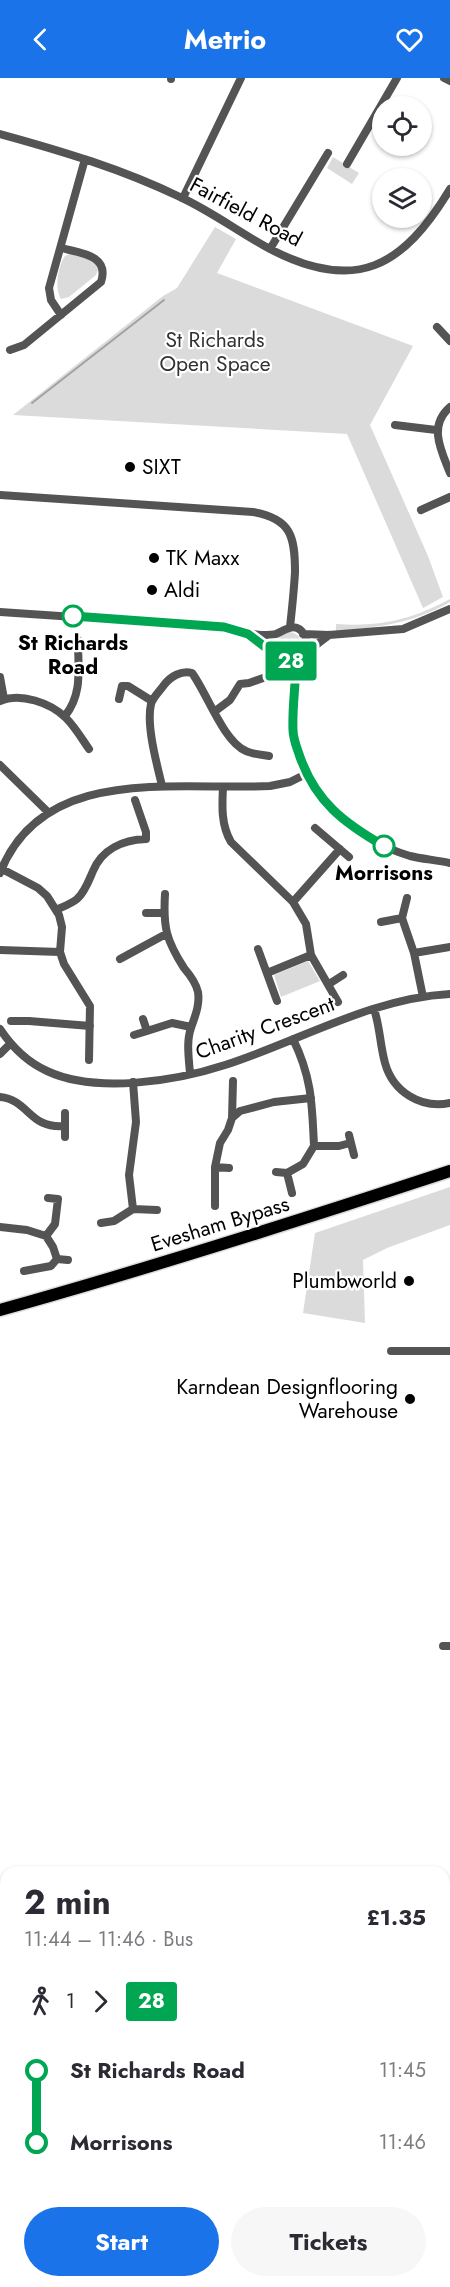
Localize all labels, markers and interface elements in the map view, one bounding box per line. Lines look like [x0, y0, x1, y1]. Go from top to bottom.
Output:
text: Metrio [184, 20, 266, 59]
icon: back [24, 23, 57, 56]
icon: heart [393, 23, 426, 56]
map controls [372, 96, 432, 228]
button: locate [372, 96, 432, 156]
button: layers [372, 168, 432, 228]
street label: Fairfield Road [185, 170, 307, 254]
park label: St Richards Open Space [159, 325, 271, 379]
place label: SIXT [142, 452, 181, 482]
marker: SIXT [123, 460, 137, 474]
place label: TK Maxx [166, 543, 239, 573]
marker: TK Maxx [147, 551, 161, 565]
place label: Aldi [164, 575, 200, 605]
marker: Aldi [145, 583, 159, 597]
marker: St Richards Road [62, 605, 84, 627]
place label: St Richards Road [18, 628, 129, 682]
line badge: 28 [264, 642, 318, 680]
text: 28 [278, 646, 304, 676]
marker: Morrisons [373, 835, 395, 857]
place label: Morrisons [335, 858, 433, 888]
street label: Charity Crescent [191, 989, 339, 1067]
street label: Evesham Bypass [147, 1189, 293, 1259]
place label: Plumbworld [292, 1266, 397, 1296]
marker: Plumbworld [402, 1274, 416, 1288]
place label: Karndean Designflooring Warehouse [176, 1372, 398, 1426]
marker: Karndean Designflooring Warehouse [403, 1392, 417, 1406]
text: 2 min [24, 1879, 111, 1926]
text: £1.35 [366, 1901, 426, 1933]
text: 11:44 – 11:46 · Bus [24, 1925, 193, 1954]
icon: walk [24, 1985, 57, 2018]
icon: forward [84, 1985, 117, 2018]
text: 28 [138, 1986, 165, 2016]
text: 1 [66, 1987, 75, 2016]
text: St Richards Road [70, 2054, 245, 2086]
text: 11:45 [379, 2056, 426, 2085]
text: Morrisons [70, 2126, 172, 2158]
text: 11:46 [379, 2128, 426, 2157]
button: Start [24, 2207, 219, 2276]
button: Tickets [231, 2207, 426, 2276]

